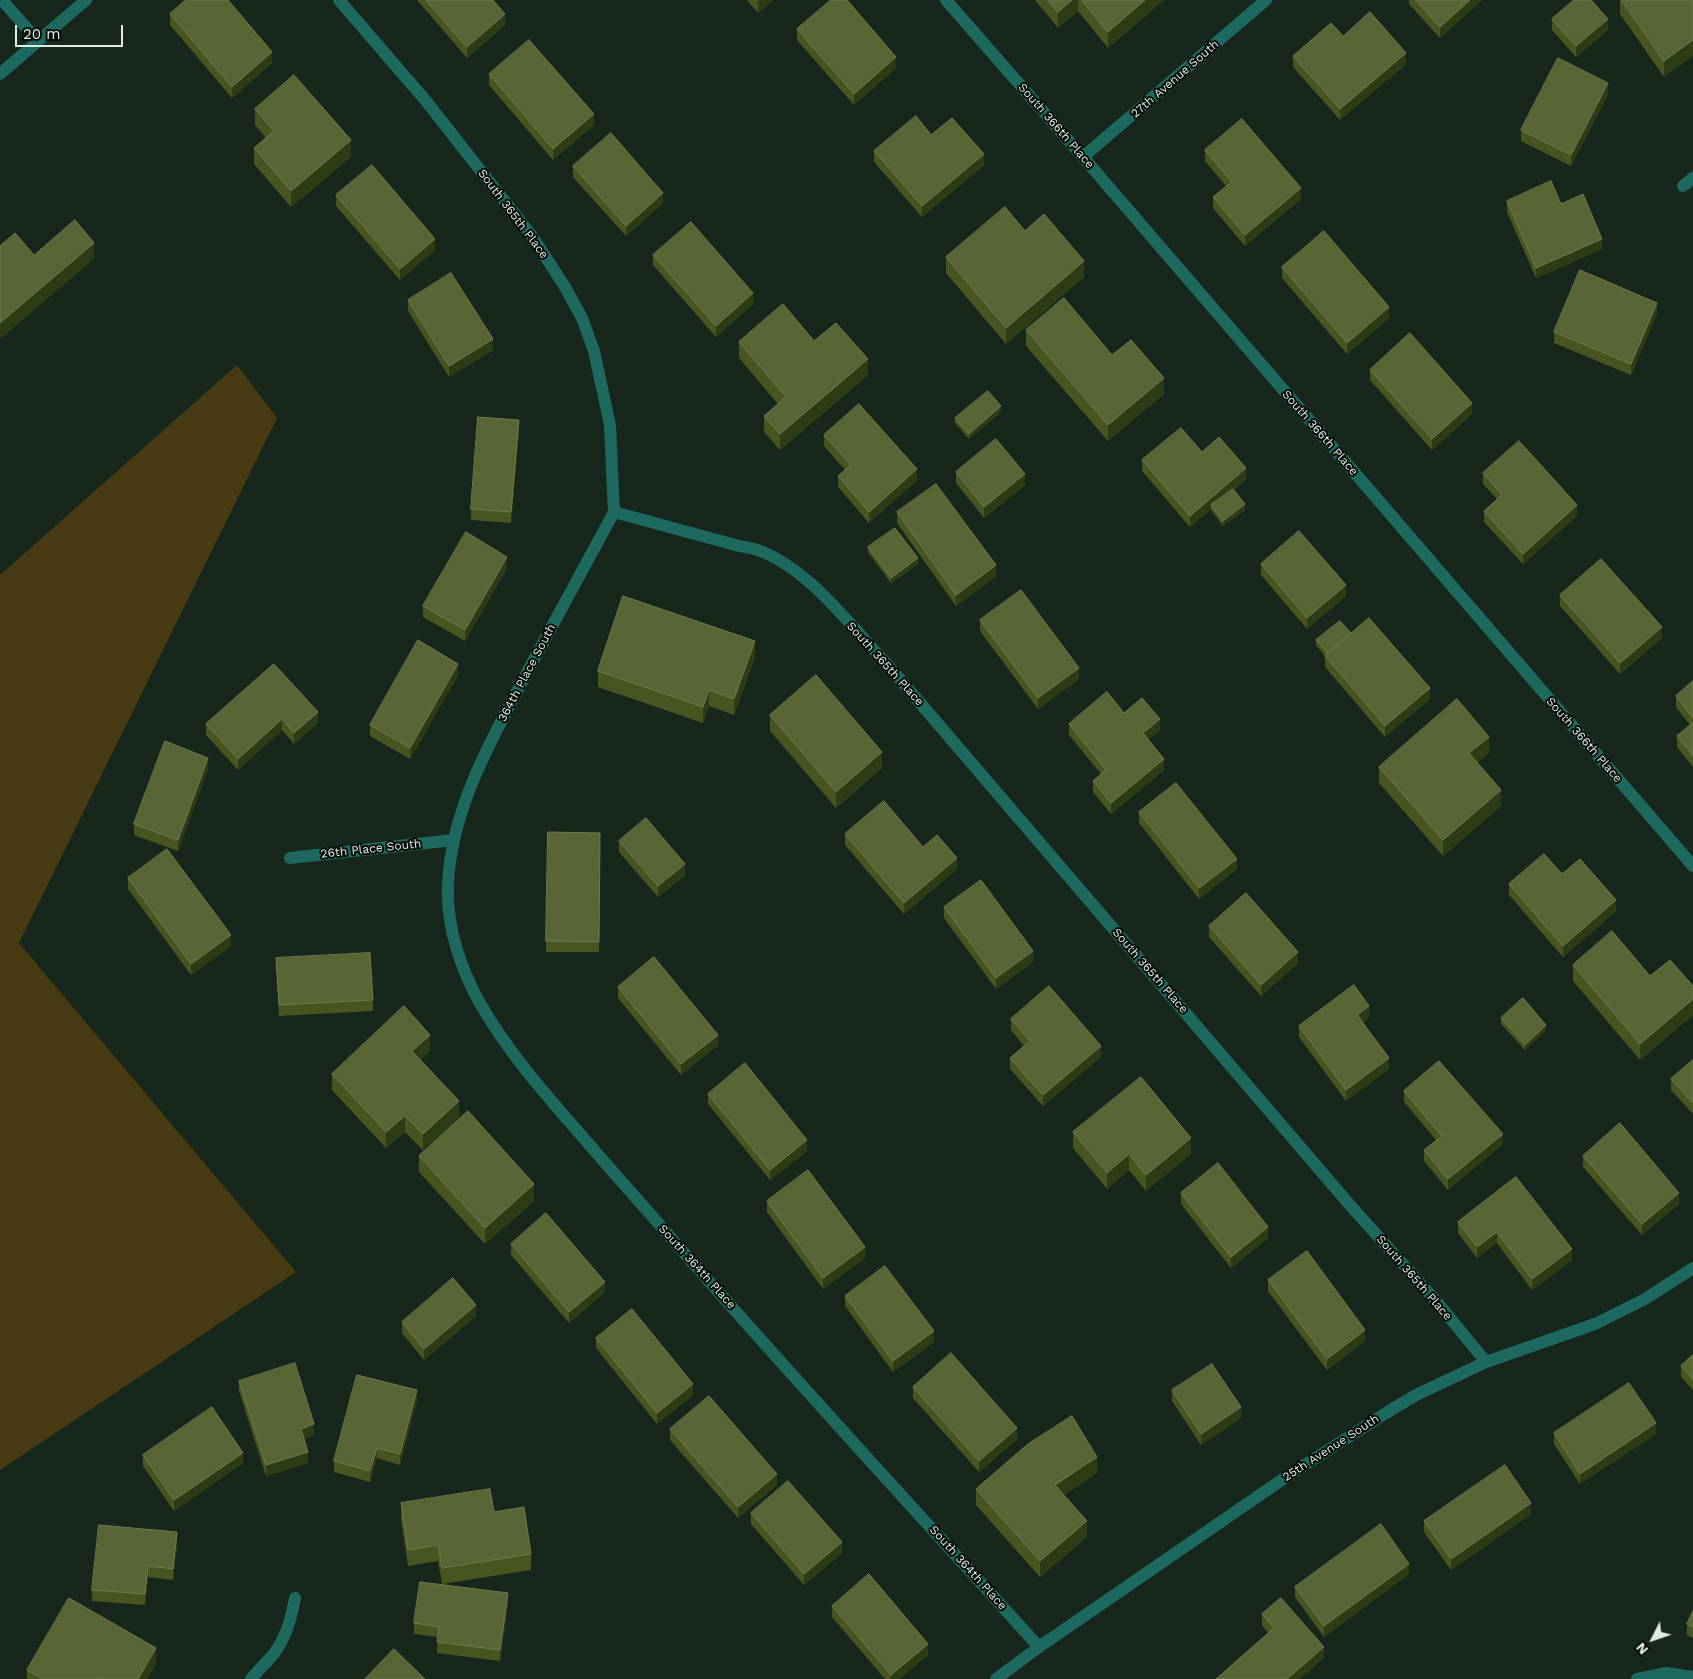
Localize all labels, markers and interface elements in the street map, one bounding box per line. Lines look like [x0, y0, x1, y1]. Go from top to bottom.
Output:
scale bar [18, 15, 125, 47]
text: 20 m [23, 25, 61, 43]
street label: 27th Avenue South [1128, 37, 1222, 121]
street label: South 366th Place [1015, 80, 1097, 172]
street label: South 365th Place [475, 167, 551, 261]
street label: South 366th Place [1279, 387, 1361, 479]
street label: South 365th Place [843, 619, 927, 709]
street label: 364th Place South [495, 622, 559, 724]
street label: South 366th Place [1543, 694, 1625, 786]
street label: 26th Place South [320, 837, 422, 861]
street label: South 365th Place [1109, 925, 1191, 1017]
street label: South 364th Place [655, 1222, 739, 1312]
street label: South 365th Place [1373, 1232, 1455, 1324]
street label: 25th Avenue South [1280, 1412, 1382, 1484]
street label: South 364th Place [926, 1523, 1010, 1613]
north arrow [1628, 1614, 1678, 1664]
text: N [1632, 1640, 1651, 1658]

